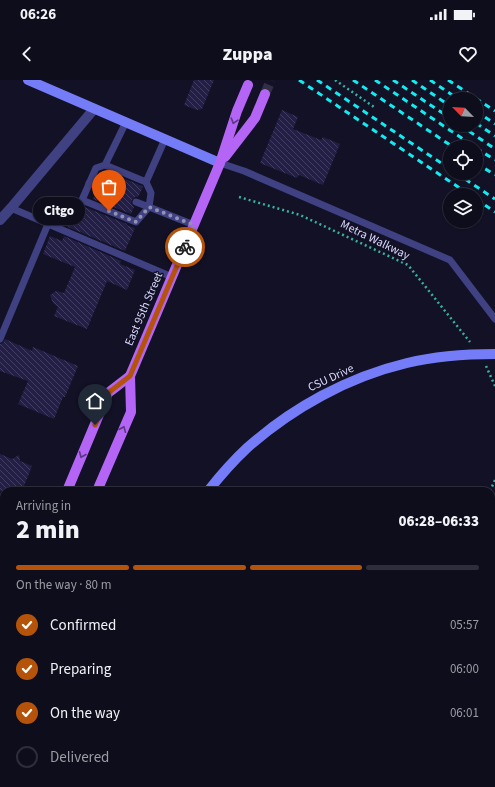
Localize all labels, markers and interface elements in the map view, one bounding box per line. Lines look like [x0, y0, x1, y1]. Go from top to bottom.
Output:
text: 06:26 [20, 4, 56, 25]
text: Zuppa [223, 42, 272, 67]
icon: back [16, 43, 38, 65]
icon: heart [457, 43, 479, 65]
north arrow [443, 92, 483, 132]
map controls [443, 92, 483, 228]
one-way arrow [230, 117, 238, 124]
button: locate [443, 140, 483, 180]
pin [92, 170, 126, 211]
icon: bag [98, 176, 120, 198]
button: layers [443, 188, 483, 228]
callout: Citgo [33, 197, 85, 225]
text: Citgo [44, 202, 74, 220]
street label: Metra Walkway [337, 216, 413, 264]
courier [165, 227, 205, 267]
icon: bike [174, 236, 196, 258]
street label: East 95th Street [121, 270, 167, 348]
street label: CSU Drive [305, 360, 357, 396]
pin [78, 384, 112, 425]
icon: home [84, 390, 106, 412]
one-way arrow [119, 426, 127, 433]
one-way arrow [79, 451, 87, 458]
text: Arriving in [16, 497, 71, 515]
text: 2 min [16, 511, 80, 548]
text: 06:28–06:33 [398, 511, 479, 532]
text: On the way · 80 m [16, 576, 111, 594]
icon: check [16, 614, 38, 636]
text: Confirmed [50, 615, 116, 636]
text: 05:57 [450, 616, 479, 634]
icon: check [16, 658, 38, 680]
text: Preparing [50, 659, 111, 680]
text: 06:00 [450, 660, 479, 678]
icon: check [16, 702, 38, 724]
text: On the way [50, 703, 120, 724]
text: 06:01 [450, 704, 479, 722]
text: Delivered [50, 747, 109, 768]

